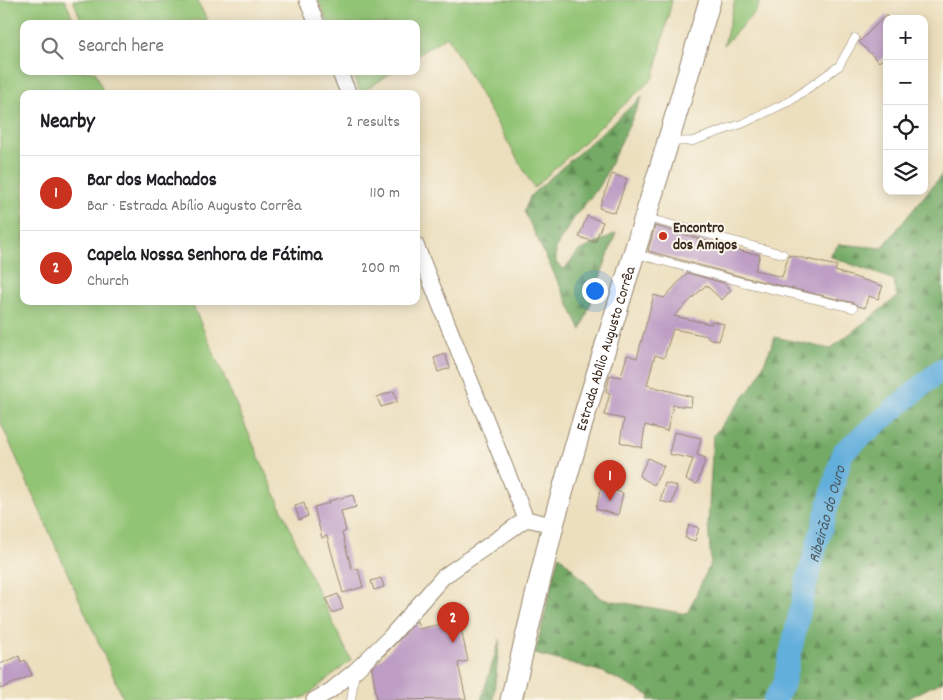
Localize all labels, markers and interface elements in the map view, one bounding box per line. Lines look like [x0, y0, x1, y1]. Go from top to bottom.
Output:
map controls [883, 15, 928, 195]
button: + [883, 15, 928, 60]
search box [20, 20, 420, 75]
icon: search [38, 34, 66, 62]
text: Search here [78, 34, 164, 61]
button: − [883, 60, 928, 105]
button: locate [883, 105, 928, 150]
text: Nearby [40, 108, 95, 138]
text: 2 results [346, 111, 400, 134]
button: layers [883, 150, 928, 195]
text: Bar dos Machados [87, 168, 217, 195]
text: 1 [54, 182, 58, 205]
text: 110 m [370, 182, 400, 205]
text: Bar · Estrada Abílio Augusto Corrêa [87, 195, 301, 218]
place label: Encontro dos Amigos [673, 218, 737, 257]
marker: Encontro dos Amigos [657, 230, 669, 242]
text: Capela Nossa Senhora de Fátima [87, 243, 322, 270]
text: 2 [53, 257, 60, 280]
text: 200 m [361, 257, 400, 280]
street label: Estrada Abílio Augusto Corrêa [571, 263, 643, 434]
text: Church [87, 270, 129, 293]
your location [582, 278, 608, 304]
pin: 1 [594, 460, 626, 501]
water label: Ribeirão do Ouro [803, 463, 853, 566]
pin: 2 [437, 602, 469, 643]

